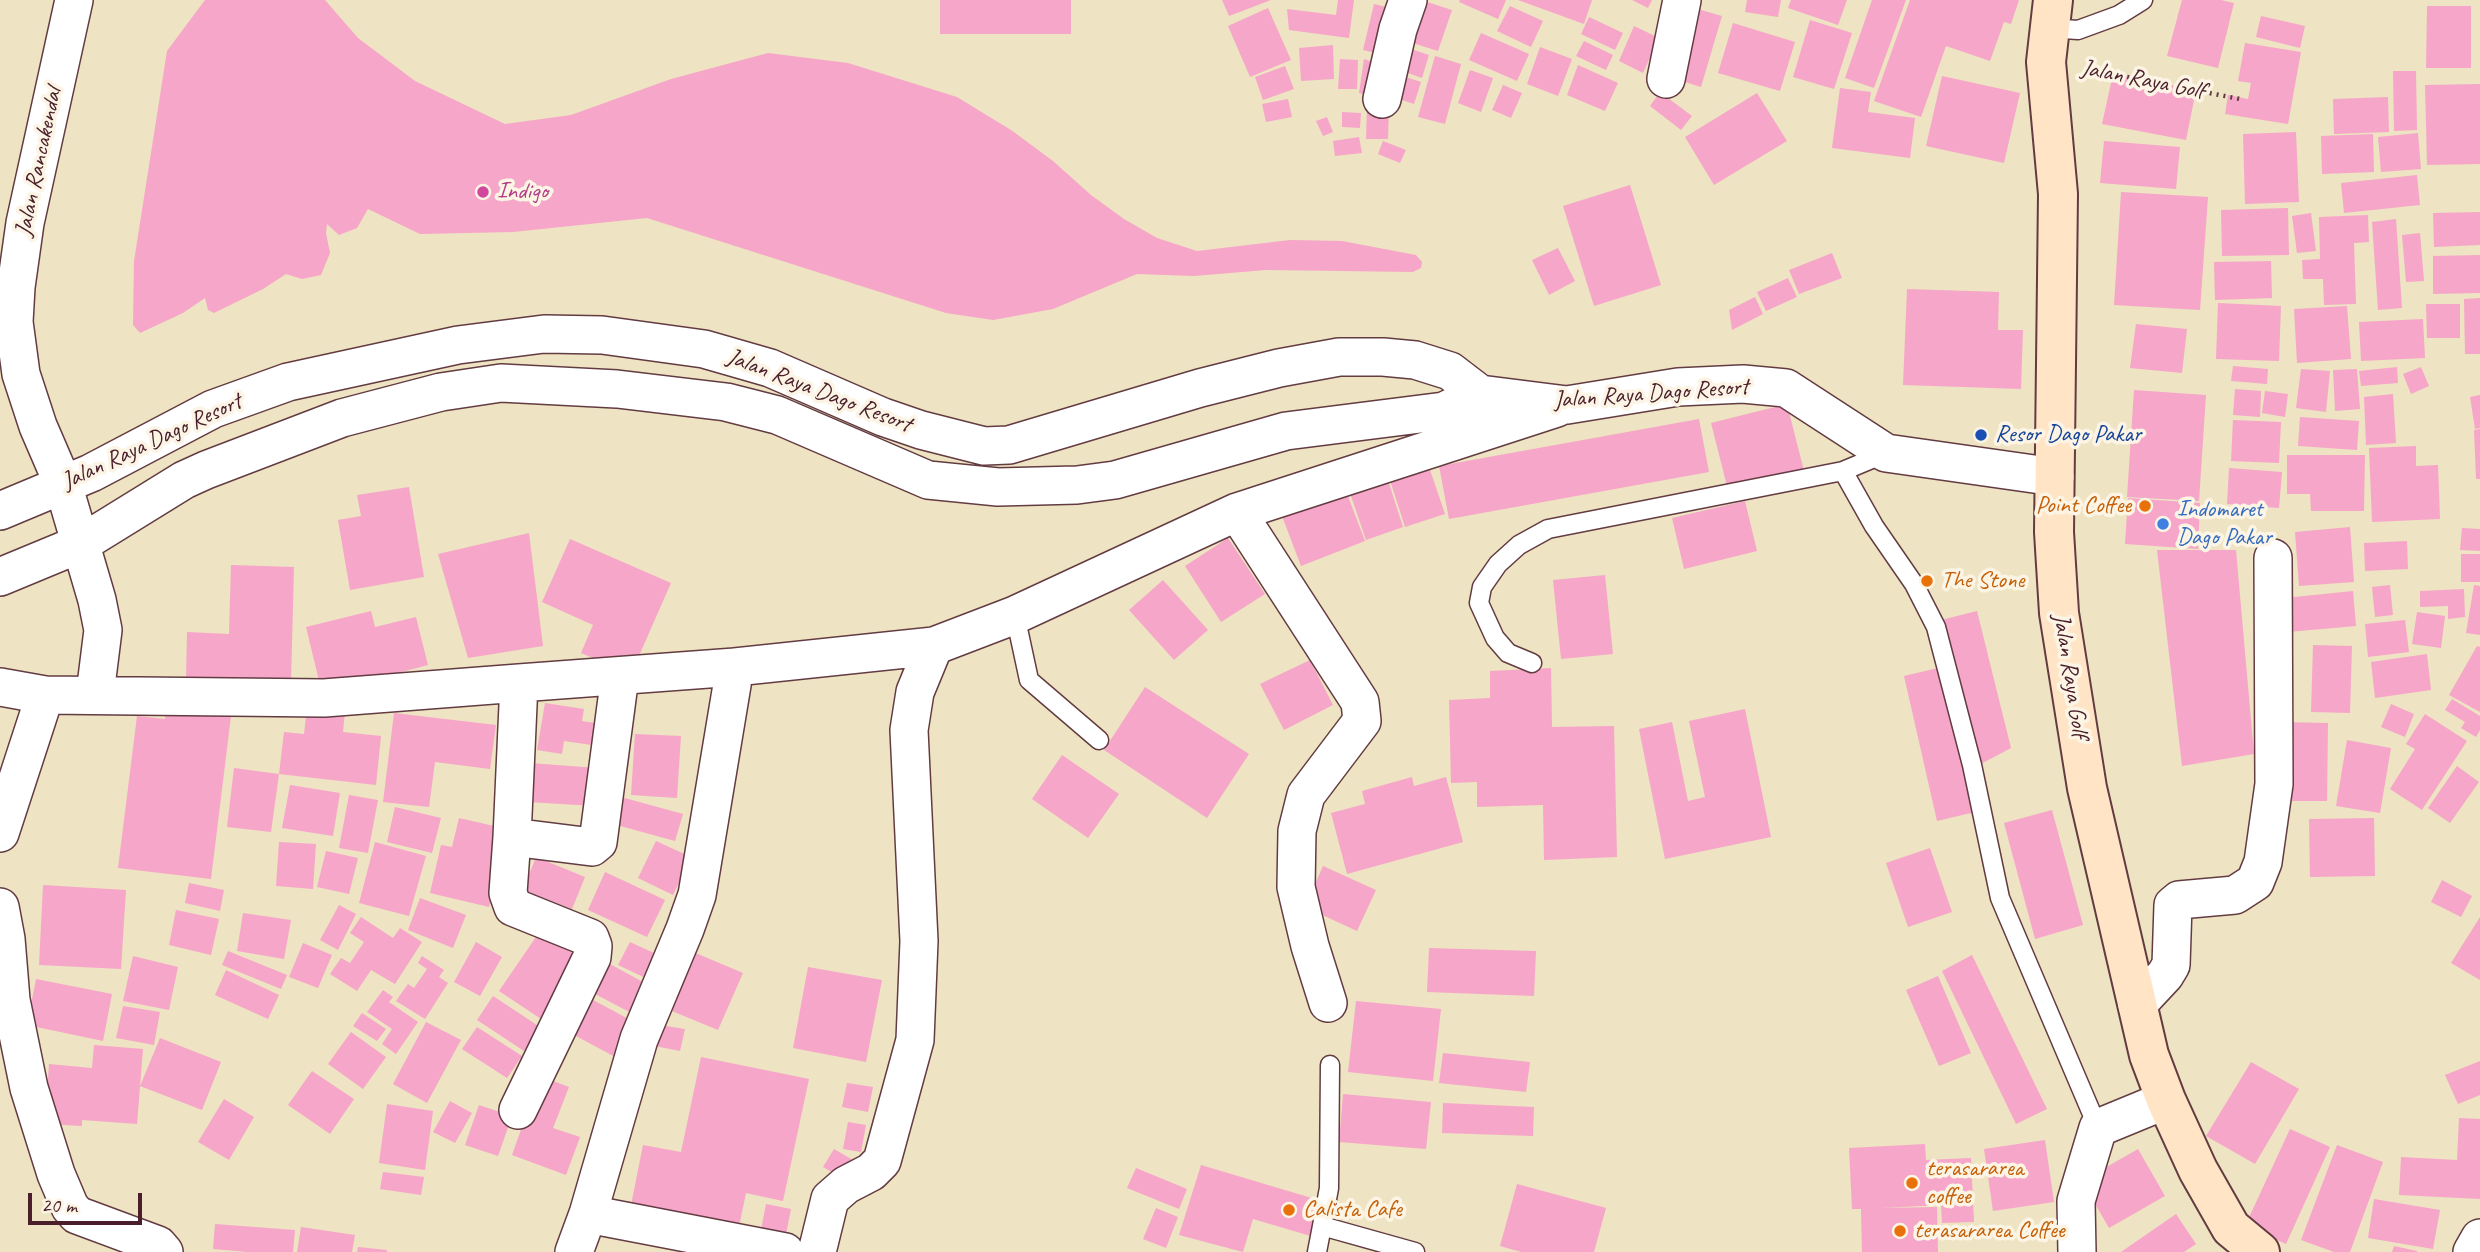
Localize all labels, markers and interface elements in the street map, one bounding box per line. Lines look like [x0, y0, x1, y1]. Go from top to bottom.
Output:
street label: Jalan Raya Golf [2079, 54, 2207, 106]
street label: Jalan Rancakendal [9, 85, 69, 239]
place label: Indigo [497, 178, 548, 206]
marker: Indigo [475, 184, 491, 200]
street label: Jalan Raya Dago Resort [723, 343, 915, 439]
street label: Jalan Raya Dago Resort [1553, 373, 1749, 415]
street label: Jalan Raya Dago Resort [58, 388, 246, 496]
place label: Resor Dago Pakar [1995, 421, 2141, 449]
marker: Resor Dago Pakar [1973, 427, 1989, 443]
place label: Point Coffee [2036, 492, 2131, 520]
place label: Indomaret Dago Pakar [2177, 496, 2272, 552]
marker: Point Coffee [2137, 498, 2153, 514]
marker: Indomaret Dago Pakar [2155, 516, 2171, 532]
place label: The Stone [1941, 567, 2024, 595]
marker: The Stone [1919, 573, 1935, 589]
street label: Jalan Raya Golf [2046, 612, 2094, 740]
place label: terasararea coffee [1926, 1155, 2023, 1211]
marker: terasararea coffee [1904, 1175, 1920, 1191]
scale bar [32, 1178, 145, 1222]
text: 20 m [41, 1192, 77, 1218]
place label: Calista Cafe [1303, 1196, 1402, 1224]
marker: Calista Cafe [1281, 1202, 1297, 1218]
place label: terasararea Coffee [1914, 1217, 2065, 1245]
marker: terasararea Coffee [1892, 1223, 1908, 1239]

